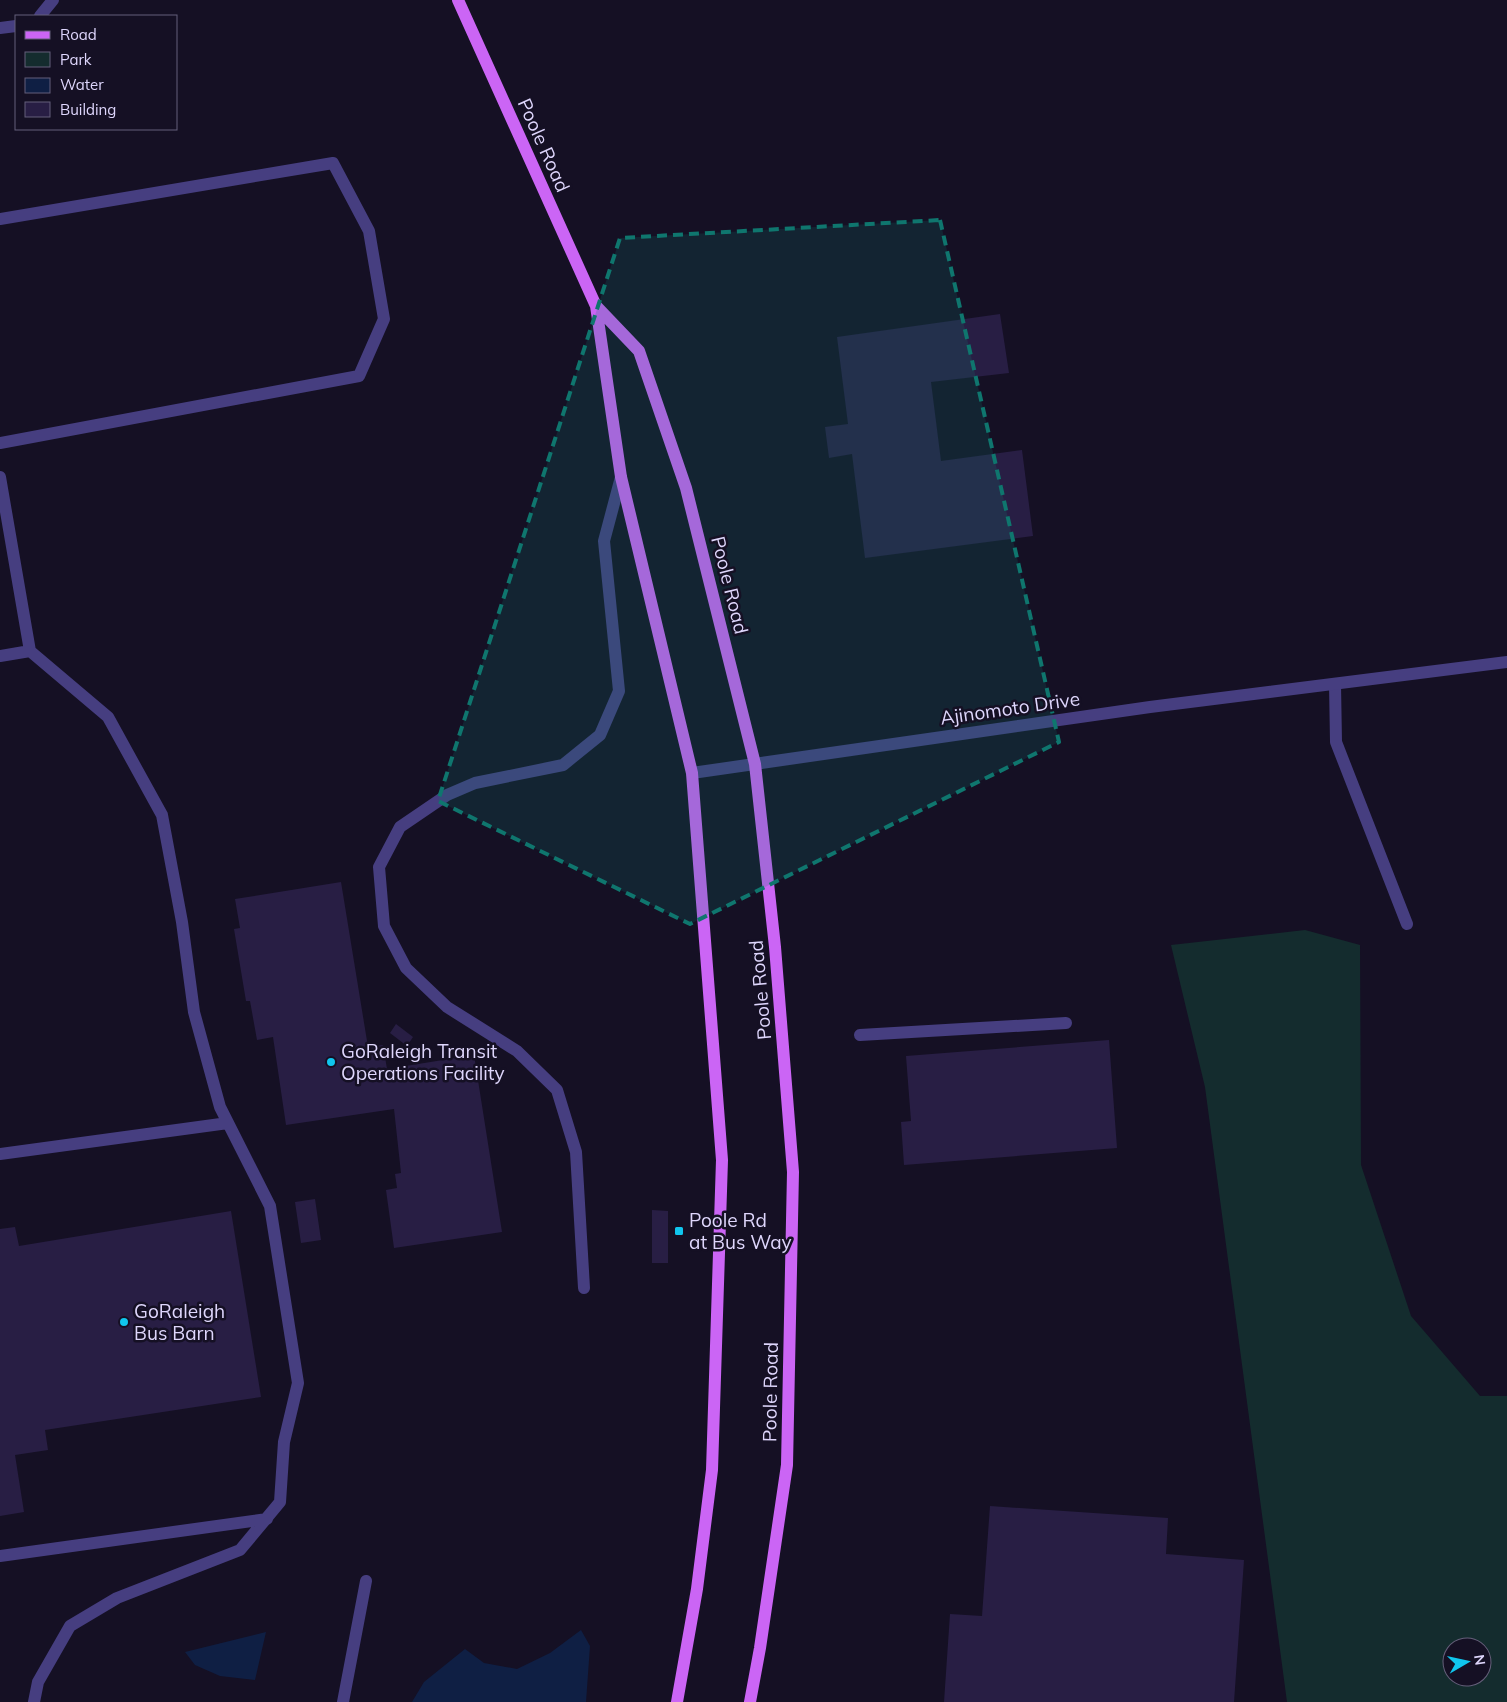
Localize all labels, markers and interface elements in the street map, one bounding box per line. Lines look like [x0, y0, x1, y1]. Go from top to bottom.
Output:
legend [15, 15, 178, 130]
text: Road [60, 25, 97, 44]
text: Park [60, 50, 92, 69]
text: Water [60, 75, 104, 94]
street label: Poole Road [513, 94, 575, 196]
text: Building [60, 100, 116, 119]
street label: Poole Road [706, 534, 754, 636]
street label: Ajinomoto Drive [939, 686, 1081, 730]
street label: Poole Road [744, 939, 776, 1041]
place label: GoRaleigh Transit Operations Facility [341, 1039, 505, 1085]
marker: GoRaleigh Transit Operations Facility [325, 1056, 337, 1068]
place label: Poole Rd at Bus Way [689, 1208, 792, 1254]
marker: Poole Rd at Bus Way [673, 1225, 685, 1237]
place label: GoRaleigh Bus Barn [134, 1299, 225, 1345]
marker: GoRaleigh Bus Barn [118, 1316, 130, 1328]
street label: Poole Road [757, 1342, 783, 1442]
north arrow [1442, 1637, 1492, 1687]
text: N [1470, 1653, 1490, 1667]

